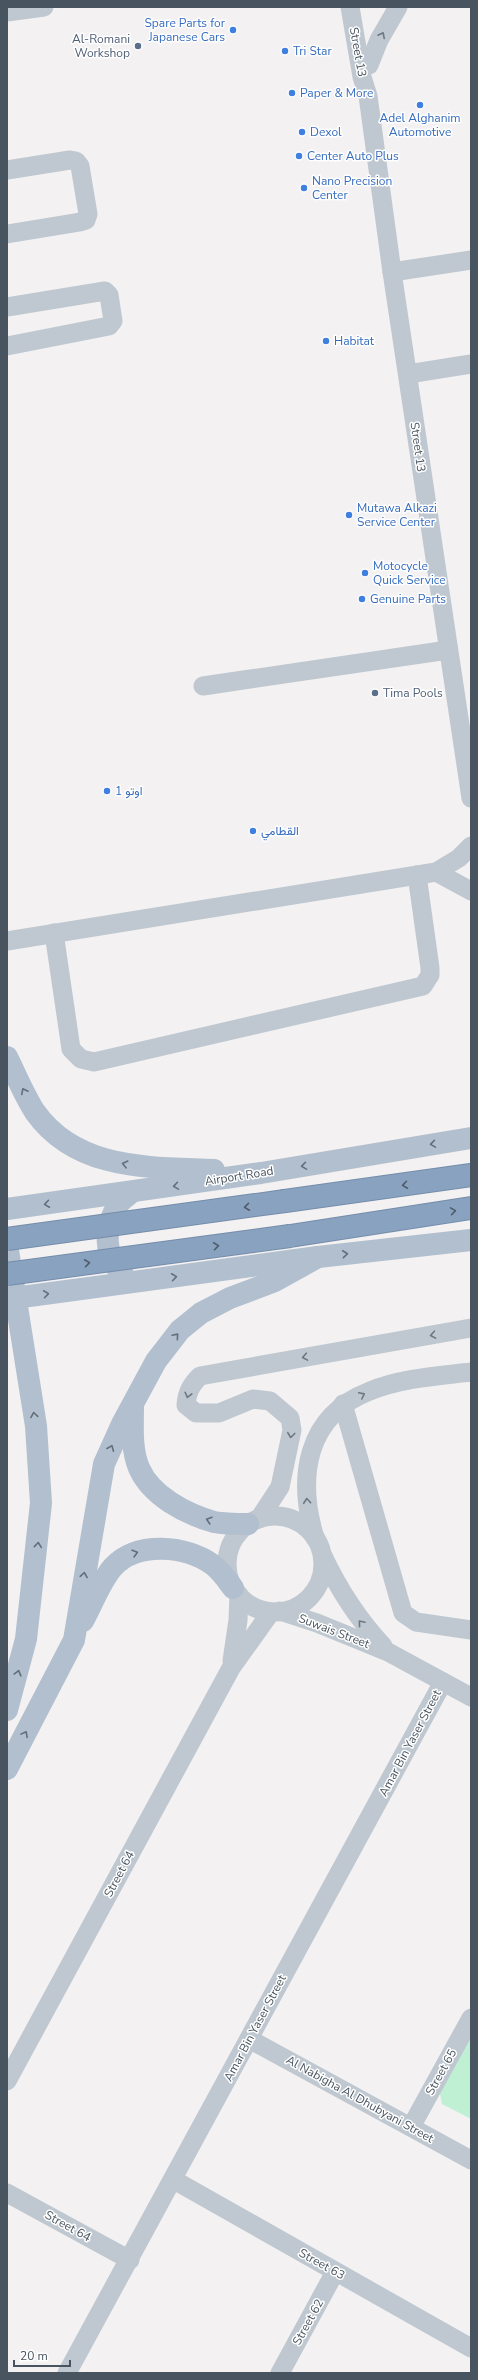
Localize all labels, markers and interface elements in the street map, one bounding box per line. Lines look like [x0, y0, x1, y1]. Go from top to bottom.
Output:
place label: Spare Parts for Japanese Cars [144, 15, 226, 45]
marker: Spare Parts for Japanese Cars [228, 25, 238, 35]
street label: Street 13 [346, 26, 370, 78]
place label: Al-Romani Workshop [72, 31, 130, 61]
one-way arrow [377, 32, 385, 40]
marker: Al-Romani Workshop [133, 41, 143, 51]
place label: Tri Star [293, 43, 332, 59]
marker: Tri Star [280, 46, 290, 56]
place label: Paper & More [300, 85, 373, 101]
marker: Paper & More [287, 88, 297, 98]
marker: Adel Alghanim Automotive [415, 100, 425, 110]
place label: Adel Alghanim Automotive [379, 110, 461, 140]
place label: Dexol [310, 124, 342, 140]
marker: Dexol [297, 127, 307, 137]
place label: Center Auto Plus [307, 148, 399, 164]
marker: Center Auto Plus [294, 151, 304, 161]
place label: Nano Precision Center [312, 173, 392, 203]
marker: Nano Precision Center [299, 183, 309, 193]
place label: Habitat [334, 333, 375, 349]
marker: Habitat [321, 336, 331, 346]
street label: Street 13 [407, 421, 429, 473]
place label: Mutawa Alkazi Service Center [357, 500, 437, 530]
marker: Mutawa Alkazi Service Center [344, 510, 354, 520]
place label: Motocycle Quick Service [373, 558, 446, 588]
marker: Motocycle Quick Service [360, 568, 370, 578]
place label: Genuine Parts [370, 591, 446, 607]
marker: Genuine Parts [357, 594, 367, 604]
place label: Tima Pools [383, 685, 443, 701]
marker: Tima Pools [370, 688, 380, 698]
place label: اوتو 1 [115, 783, 142, 799]
marker: اوتو 1 [102, 786, 112, 796]
place label: القطامي [261, 823, 299, 841]
marker: القطامي [248, 826, 258, 836]
one-way arrow [22, 1088, 29, 1095]
one-way arrow [429, 1140, 436, 1148]
one-way arrow [121, 1161, 128, 1169]
one-way arrow [301, 1161, 307, 1170]
street label: Airport Road [204, 1163, 274, 1189]
one-way arrow [402, 1180, 408, 1189]
one-way arrow [173, 1181, 179, 1190]
one-way arrow [44, 1199, 50, 1208]
one-way arrow [244, 1202, 250, 1211]
one-way arrow [450, 1207, 456, 1216]
one-way arrow [213, 1241, 219, 1250]
one-way arrow [342, 1250, 348, 1259]
one-way arrow [84, 1259, 90, 1268]
one-way arrow [171, 1273, 178, 1282]
one-way arrow [43, 1290, 49, 1299]
one-way arrow [429, 1330, 436, 1339]
one-way arrow [171, 1333, 178, 1340]
one-way arrow [301, 1353, 308, 1361]
one-way arrow [184, 1392, 192, 1399]
one-way arrow [358, 1392, 365, 1399]
one-way arrow [31, 1412, 39, 1418]
one-way arrow [287, 1432, 296, 1438]
one-way arrow [106, 1444, 114, 1451]
one-way arrow [303, 1498, 312, 1504]
one-way arrow [206, 1516, 213, 1525]
one-way arrow [33, 1542, 42, 1548]
one-way arrow [131, 1549, 138, 1558]
one-way arrow [80, 1572, 88, 1578]
street label: Suwais Street [296, 1610, 373, 1652]
one-way arrow [359, 1620, 366, 1627]
one-way arrow [14, 1670, 22, 1676]
street label: Amar Bin Yaser Street [375, 1686, 445, 1799]
one-way arrow [20, 1731, 28, 1738]
street label: Street 64 [100, 1848, 138, 1900]
street label: Amar Bin Yaser Street [220, 1971, 290, 2084]
street label: Street 65 [422, 2046, 460, 2098]
street label: Al Nabigha Al Dhubyani Street [283, 2052, 437, 2147]
street label: Street 64 [42, 2207, 94, 2245]
street label: Street 63 [296, 2245, 348, 2283]
street label: Street 62 [289, 2296, 327, 2348]
scale bar [14, 2342, 70, 2368]
text: 20 m [20, 2348, 48, 2364]

